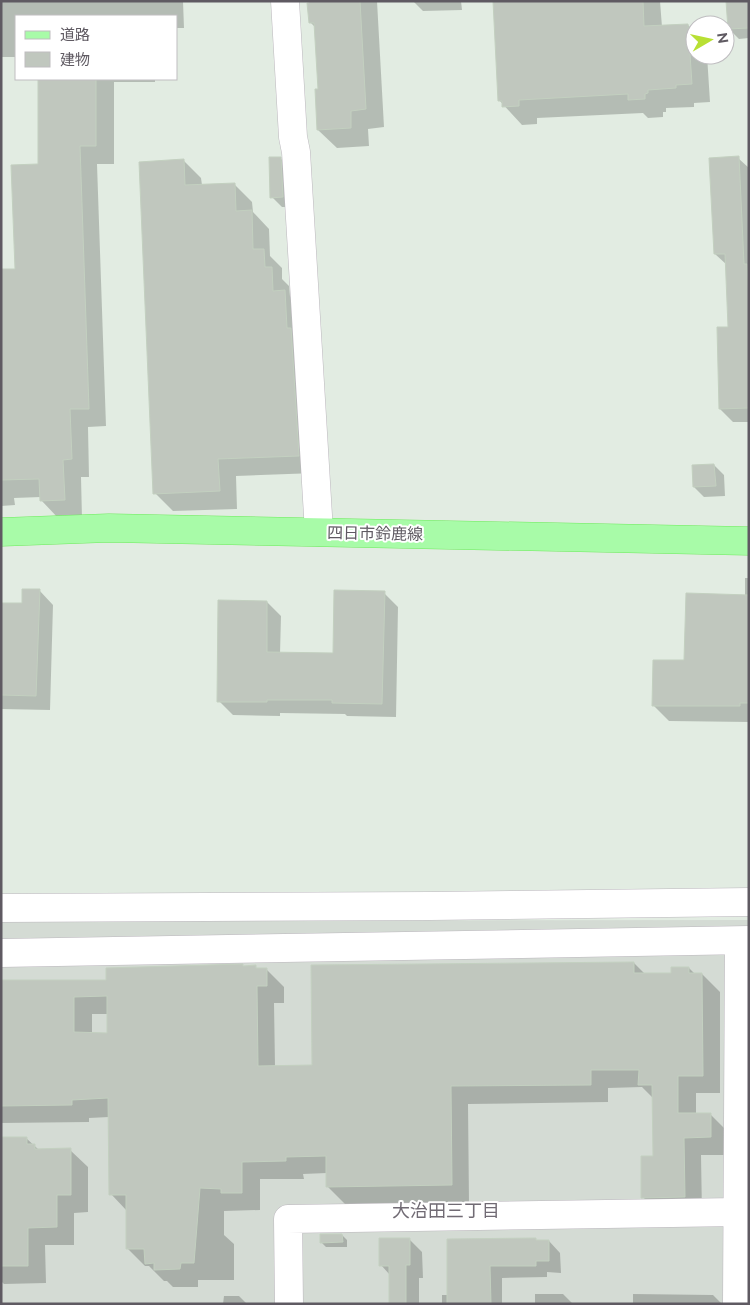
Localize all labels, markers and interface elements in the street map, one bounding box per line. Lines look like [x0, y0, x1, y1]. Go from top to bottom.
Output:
legend [15, 15, 178, 80]
north arrow [685, 15, 735, 65]
text: 道路 [60, 26, 90, 44]
text: N [714, 31, 732, 44]
text: 建物 [60, 51, 90, 69]
street label: 四日市鈴鹿線 [327, 523, 423, 544]
district label: 大治田三丁目 [392, 1200, 500, 1221]

